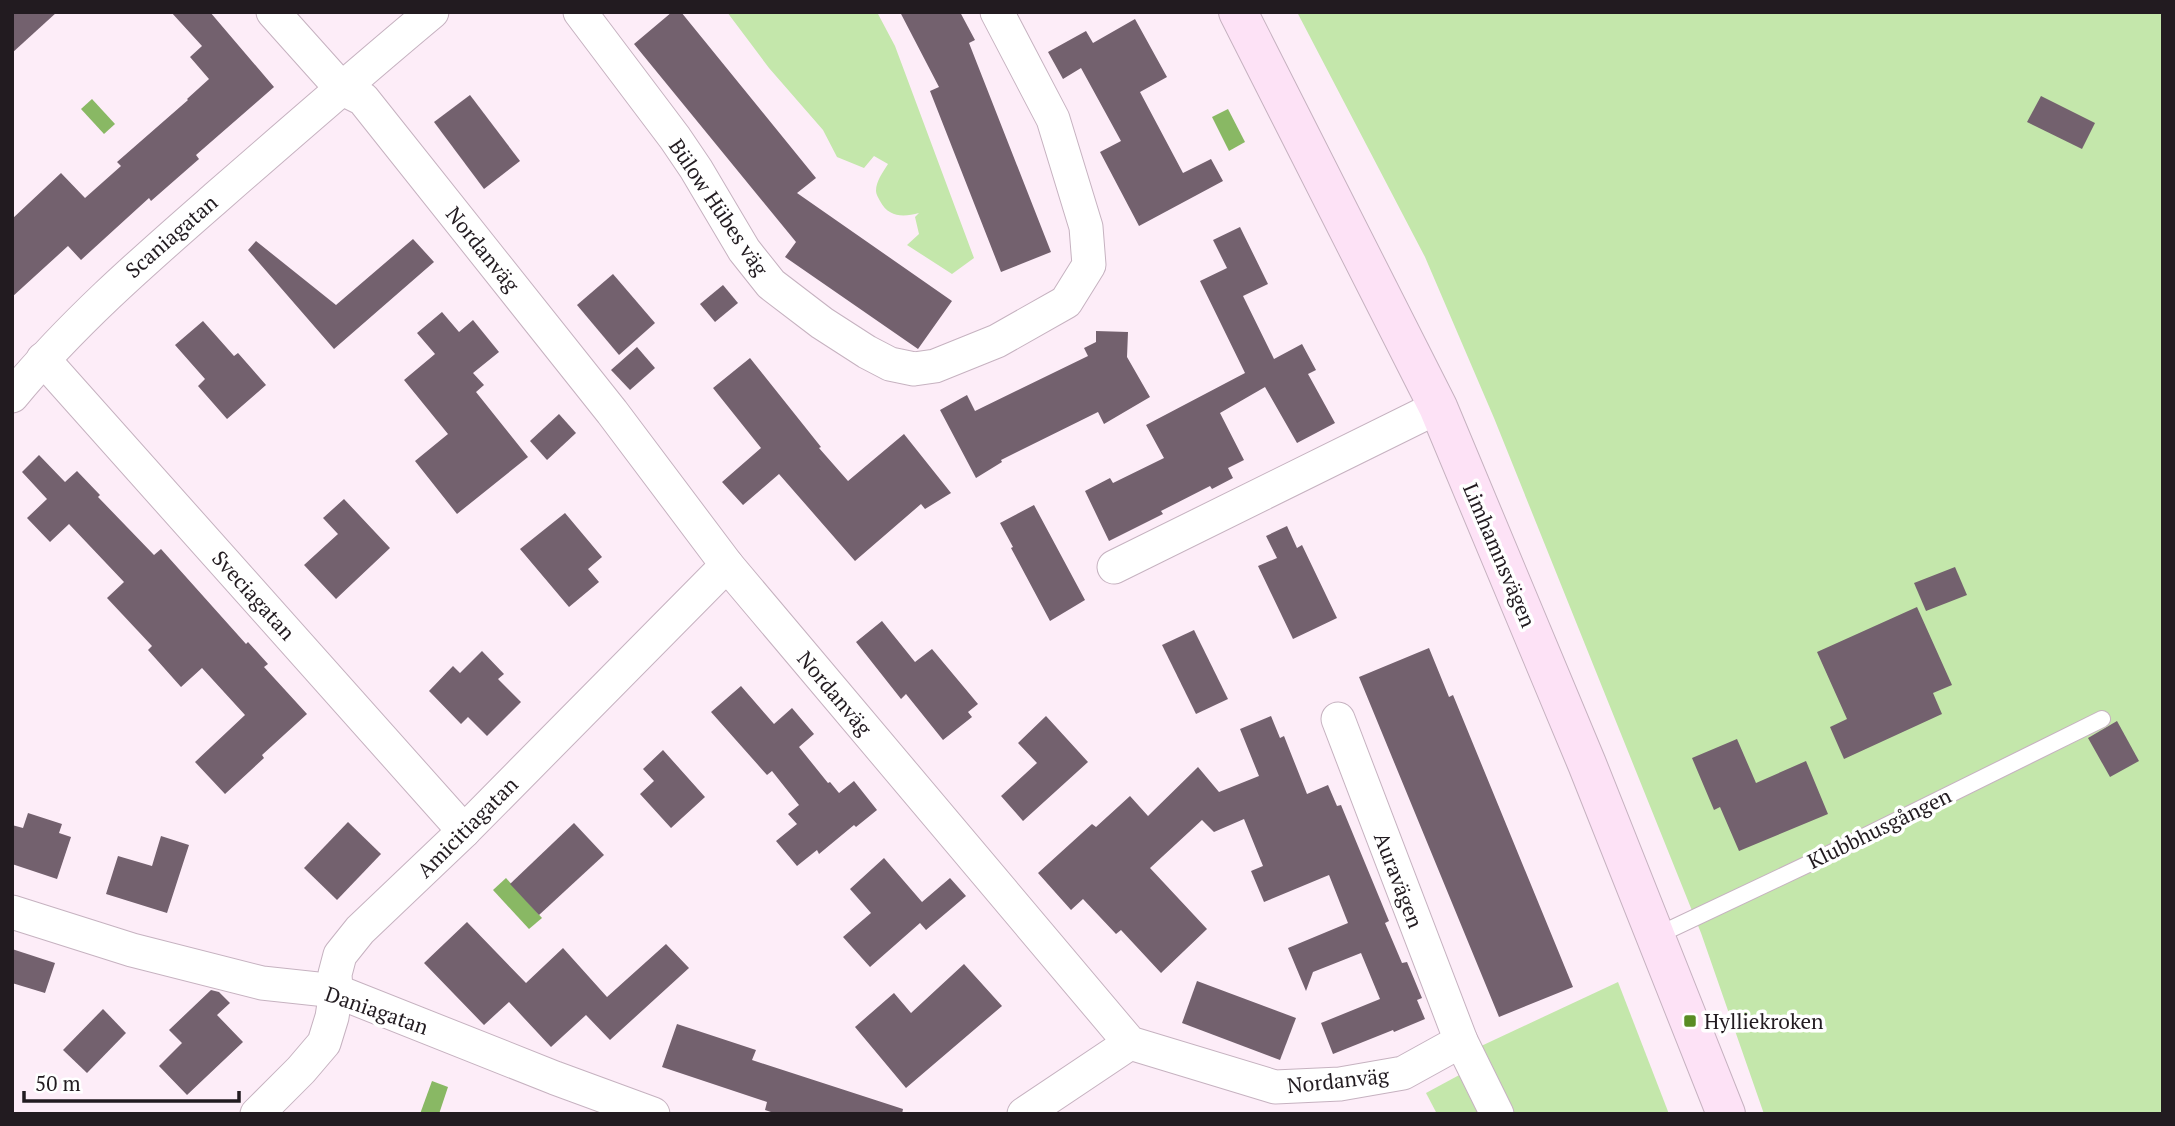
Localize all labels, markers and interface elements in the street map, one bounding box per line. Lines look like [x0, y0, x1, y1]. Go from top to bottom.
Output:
street label: Bülow Hübes väg [663, 133, 776, 281]
street label: Scaniagatan [119, 188, 223, 284]
street label: Nordanväg [440, 201, 527, 298]
street label: Limhamnsvägen [1457, 479, 1543, 632]
street label: Sveciagatan [206, 544, 302, 646]
street label: Nordanväg [791, 645, 879, 742]
street label: Amicitiagatan [410, 770, 524, 884]
street label: Klubbhusgången [1803, 781, 1956, 875]
street label: Auravägen [1368, 828, 1430, 932]
street label: Daniagatan [322, 979, 433, 1041]
place label: Hylliekroken [1704, 1007, 1824, 1035]
marker: Hylliekroken [1682, 1013, 1698, 1029]
scale bar [24, 1060, 240, 1104]
street label: Nordanväg [1286, 1061, 1391, 1099]
text: 50 m [35, 1069, 81, 1097]

